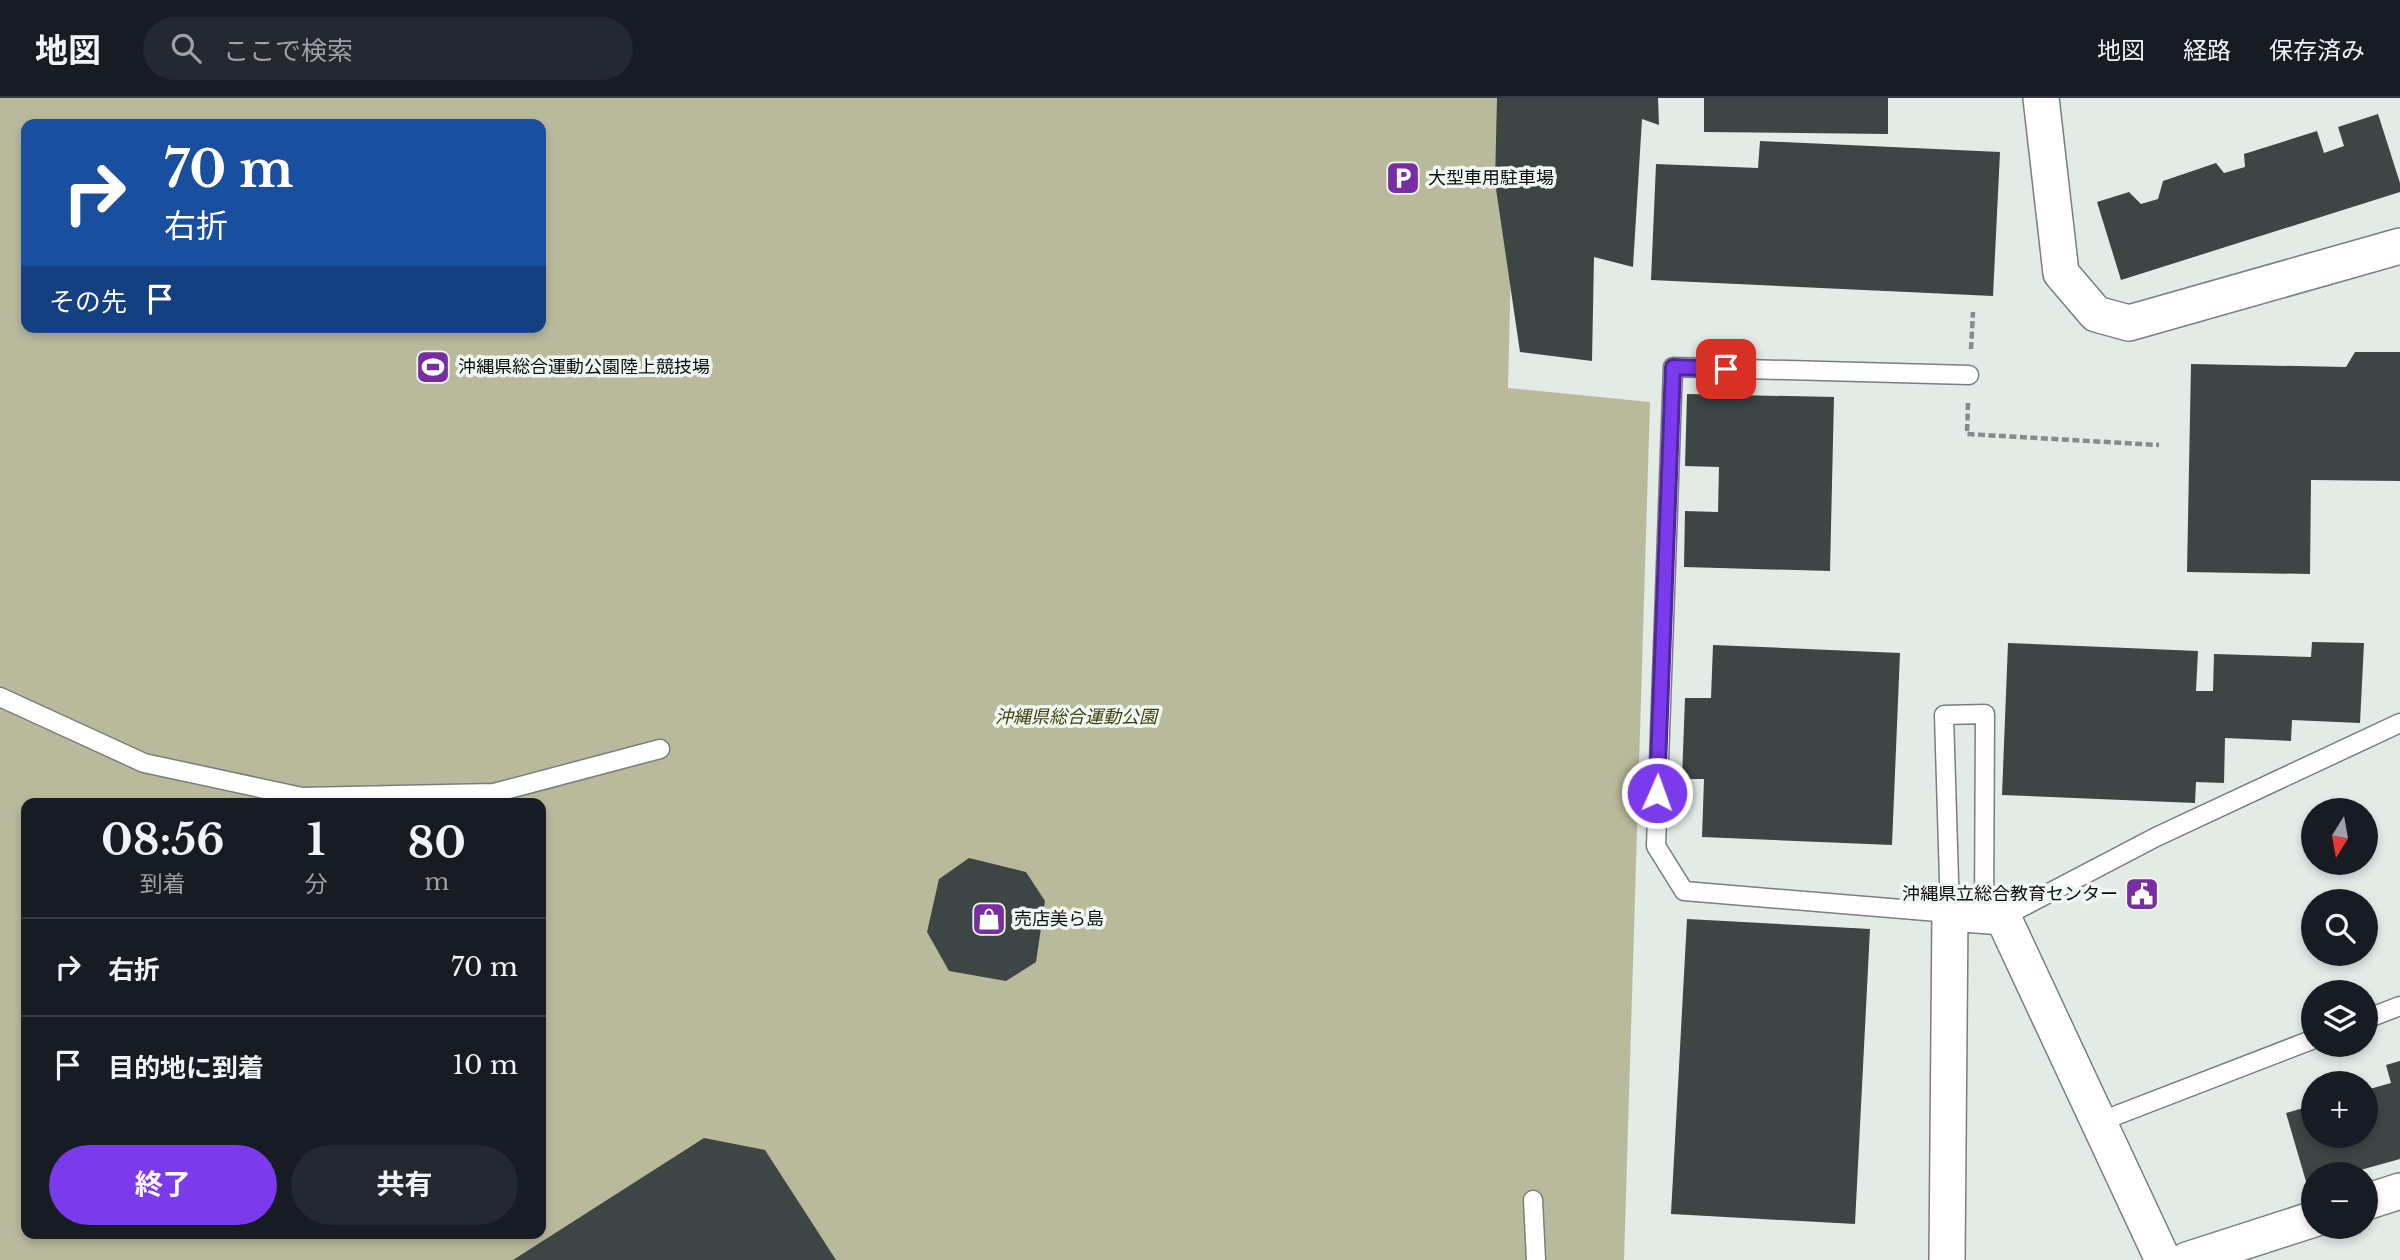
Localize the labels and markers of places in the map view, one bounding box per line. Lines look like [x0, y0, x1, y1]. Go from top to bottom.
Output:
parking icon: 大型車用駐車場 [1384, 159, 1422, 197]
place label: 大型車用駐車場 [1428, 167, 1554, 189]
pin [1696, 339, 1756, 399]
sports icon: 沖縄県総合運動公園陸上競技場 [414, 348, 452, 386]
place label: 沖縄県総合運動公園陸上競技場 [458, 356, 710, 378]
public building icon: 沖縄県立総合教育センター [2123, 875, 2161, 913]
place label: 沖縄県立総合教育センター [1902, 883, 2118, 905]
shop icon: 売店美ら島 [970, 900, 1008, 938]
place label: 売店美ら島 [1014, 908, 1104, 930]

